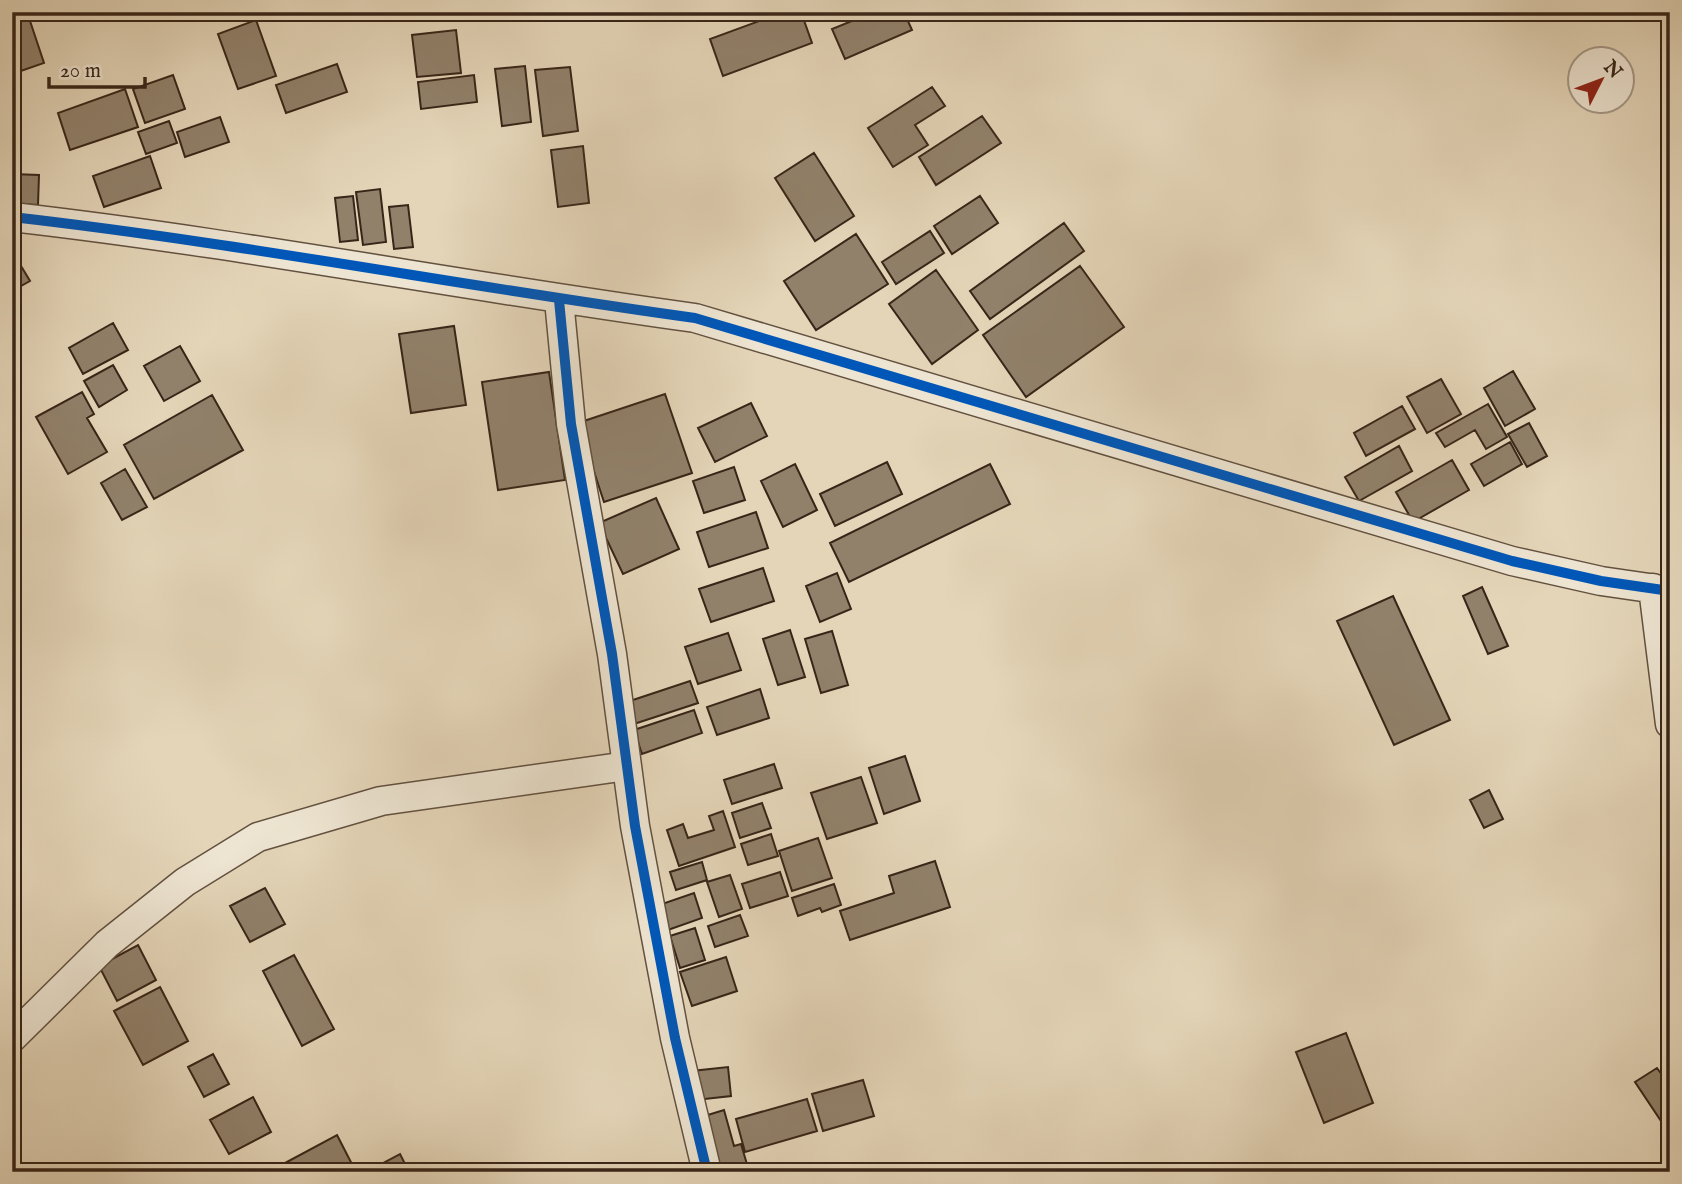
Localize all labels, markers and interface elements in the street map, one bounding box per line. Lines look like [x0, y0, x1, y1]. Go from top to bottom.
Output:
scale bar [49, 46, 145, 90]
north arrow [1566, 46, 1636, 116]
text: N [1597, 55, 1627, 85]
text: 20 m [60, 58, 101, 85]

